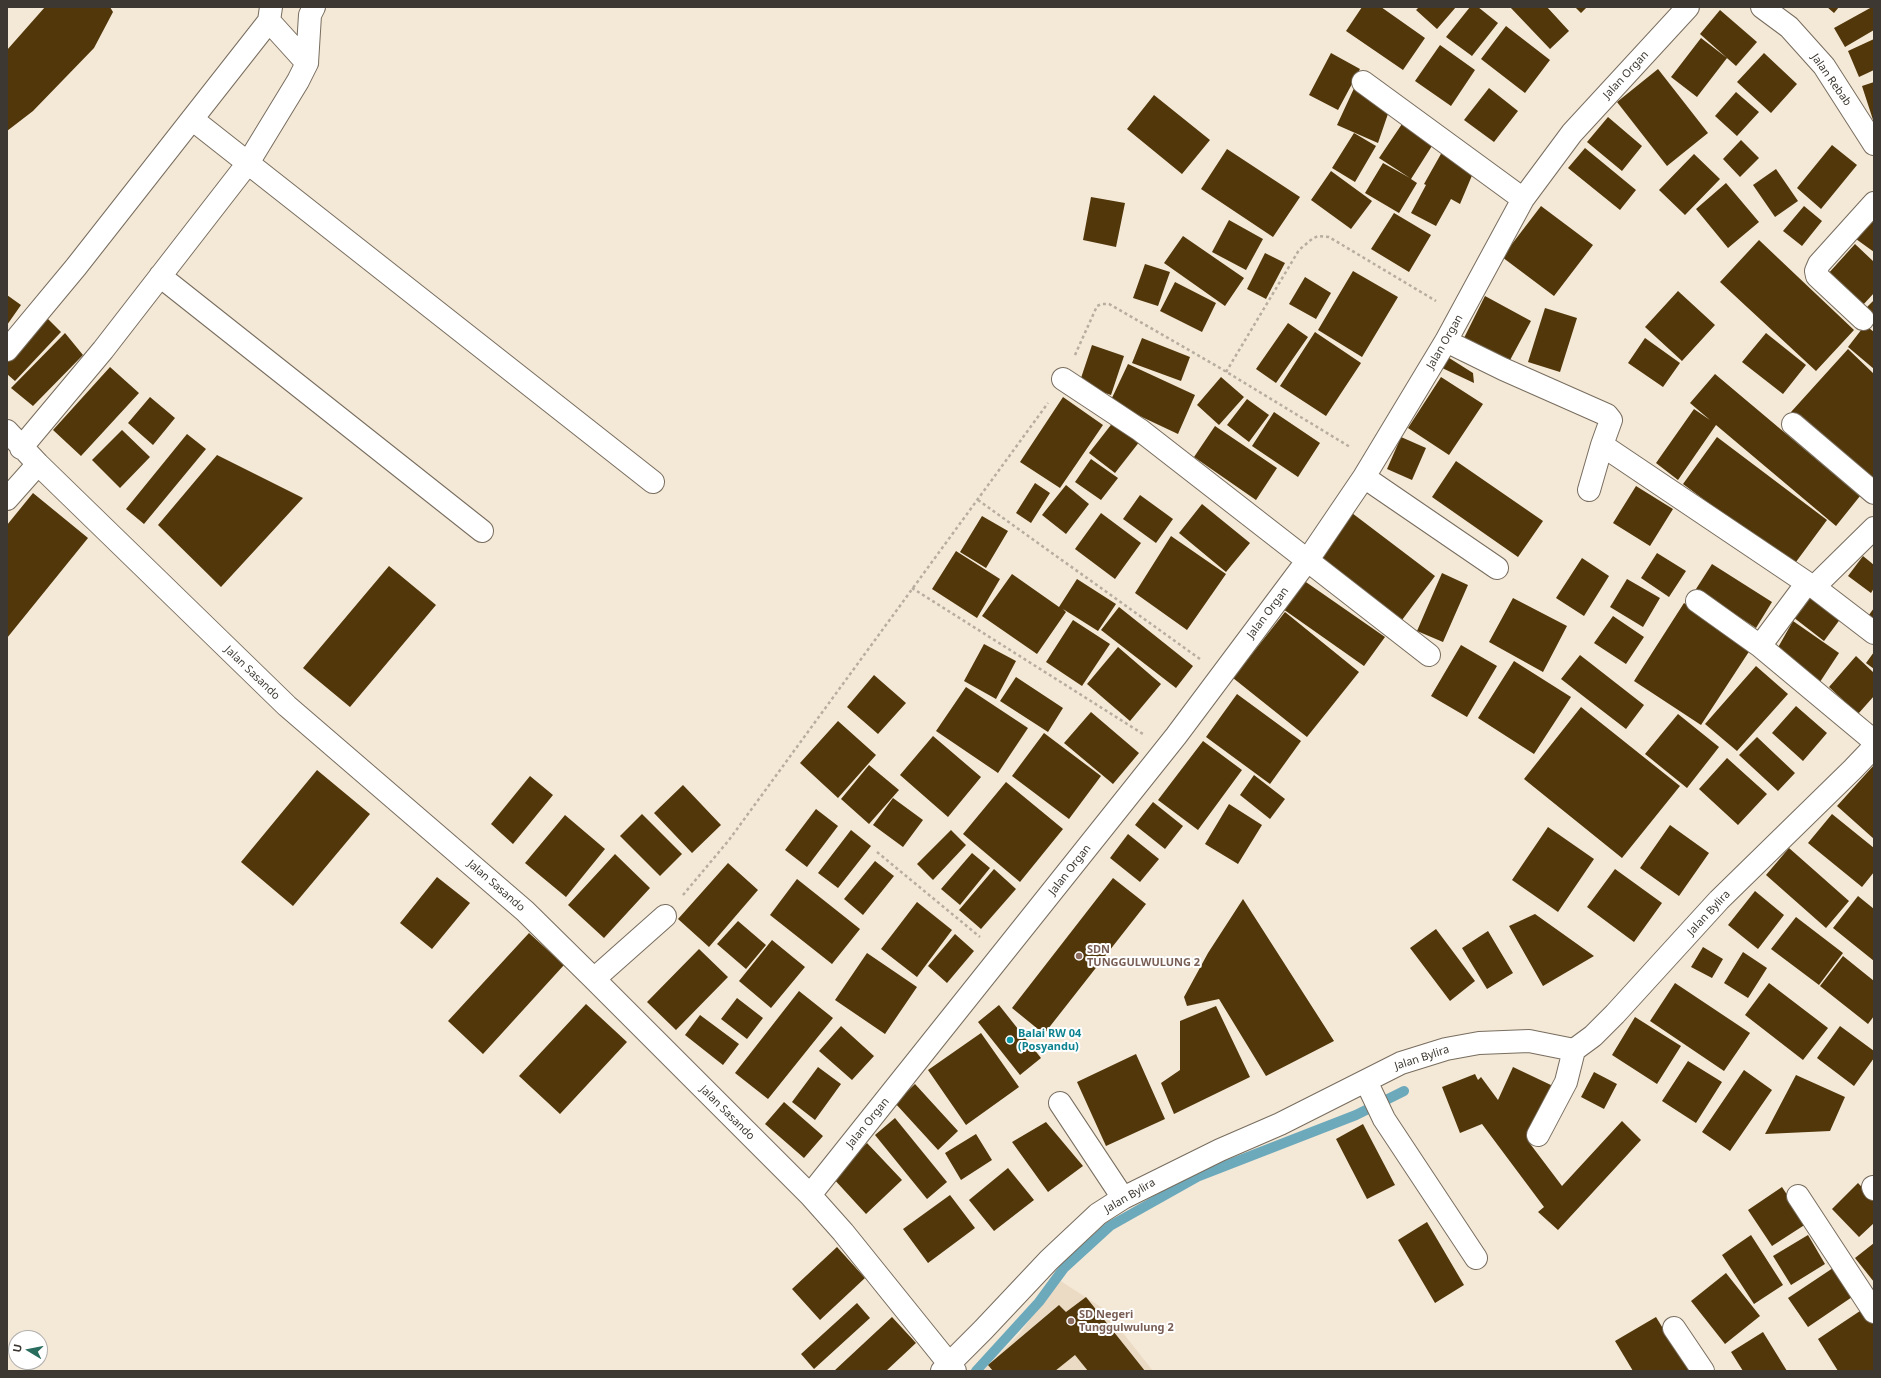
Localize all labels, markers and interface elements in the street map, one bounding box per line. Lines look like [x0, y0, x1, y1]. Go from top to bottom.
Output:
street label: Jalan Organ [1601, 48, 1651, 102]
street label: Jalan Rebab [1808, 51, 1854, 109]
street label: Jalan Organ [1424, 312, 1466, 372]
street label: Jalan Organ [1244, 585, 1292, 641]
street label: Jalan Sasando [222, 643, 282, 703]
street label: Jalan Organ [1046, 842, 1094, 898]
street label: Jalan Sasando [465, 857, 527, 915]
street label: Jalan Bylira [1685, 888, 1733, 938]
place label: SDN TUNGGULWULUNG 2 [1087, 943, 1200, 969]
marker: SDN TUNGGULWULUNG 2 [1074, 951, 1084, 961]
place label: Balai RW 04 (Posyandu) [1018, 1027, 1081, 1053]
marker: Balai RW 04 (Posyandu) [1005, 1035, 1015, 1045]
street label: Jalan Bylira [1393, 1043, 1451, 1073]
street label: Jalan Sasando [697, 1083, 757, 1143]
street label: Jalan Organ [844, 1095, 892, 1151]
street label: Jalan Bylira [1102, 1176, 1158, 1216]
place label: SD Negeri Tunggulwulung 2 [1079, 1308, 1174, 1334]
marker: SD Negeri Tunggulwulung 2 [1066, 1316, 1076, 1326]
north arrow [8, 1330, 48, 1370]
text: U [9, 1343, 25, 1353]

